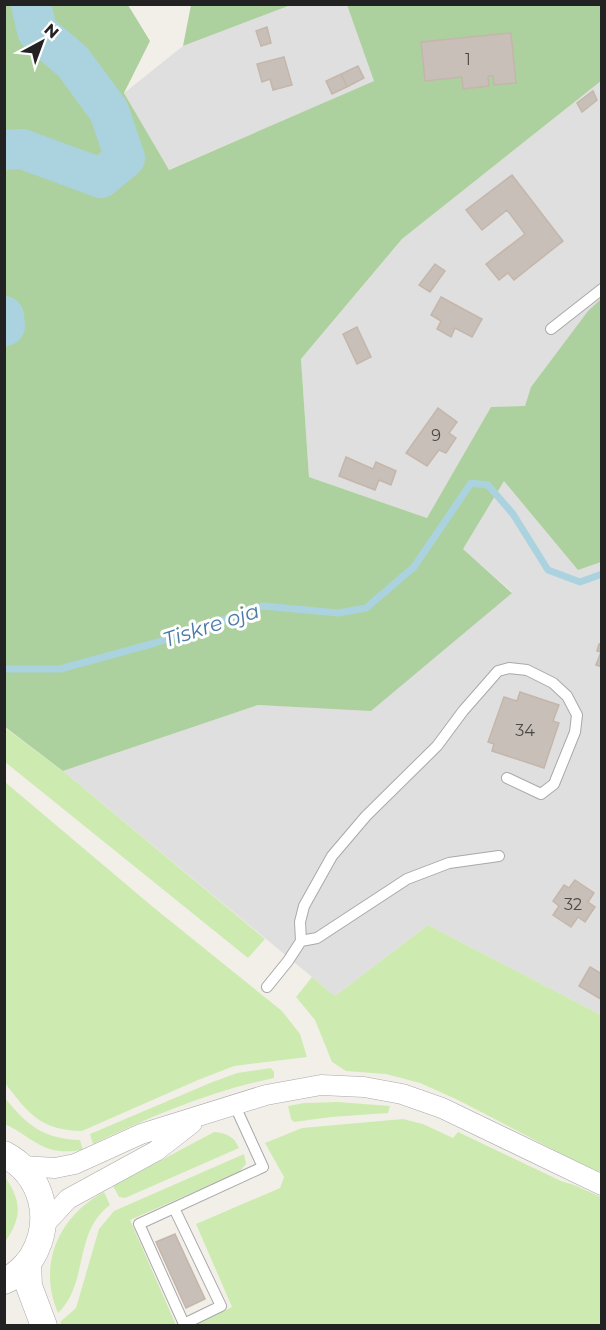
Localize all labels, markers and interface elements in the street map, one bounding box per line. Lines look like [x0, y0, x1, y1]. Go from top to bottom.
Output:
north arrow [12, 12, 72, 72]
text: N [40, 20, 63, 42]
house number: 1 [465, 50, 471, 69]
house number: 9 [431, 426, 441, 445]
water label: Tiskre oja [160, 598, 262, 652]
house number: 34 [515, 721, 535, 740]
house number: 32 [564, 895, 582, 914]

